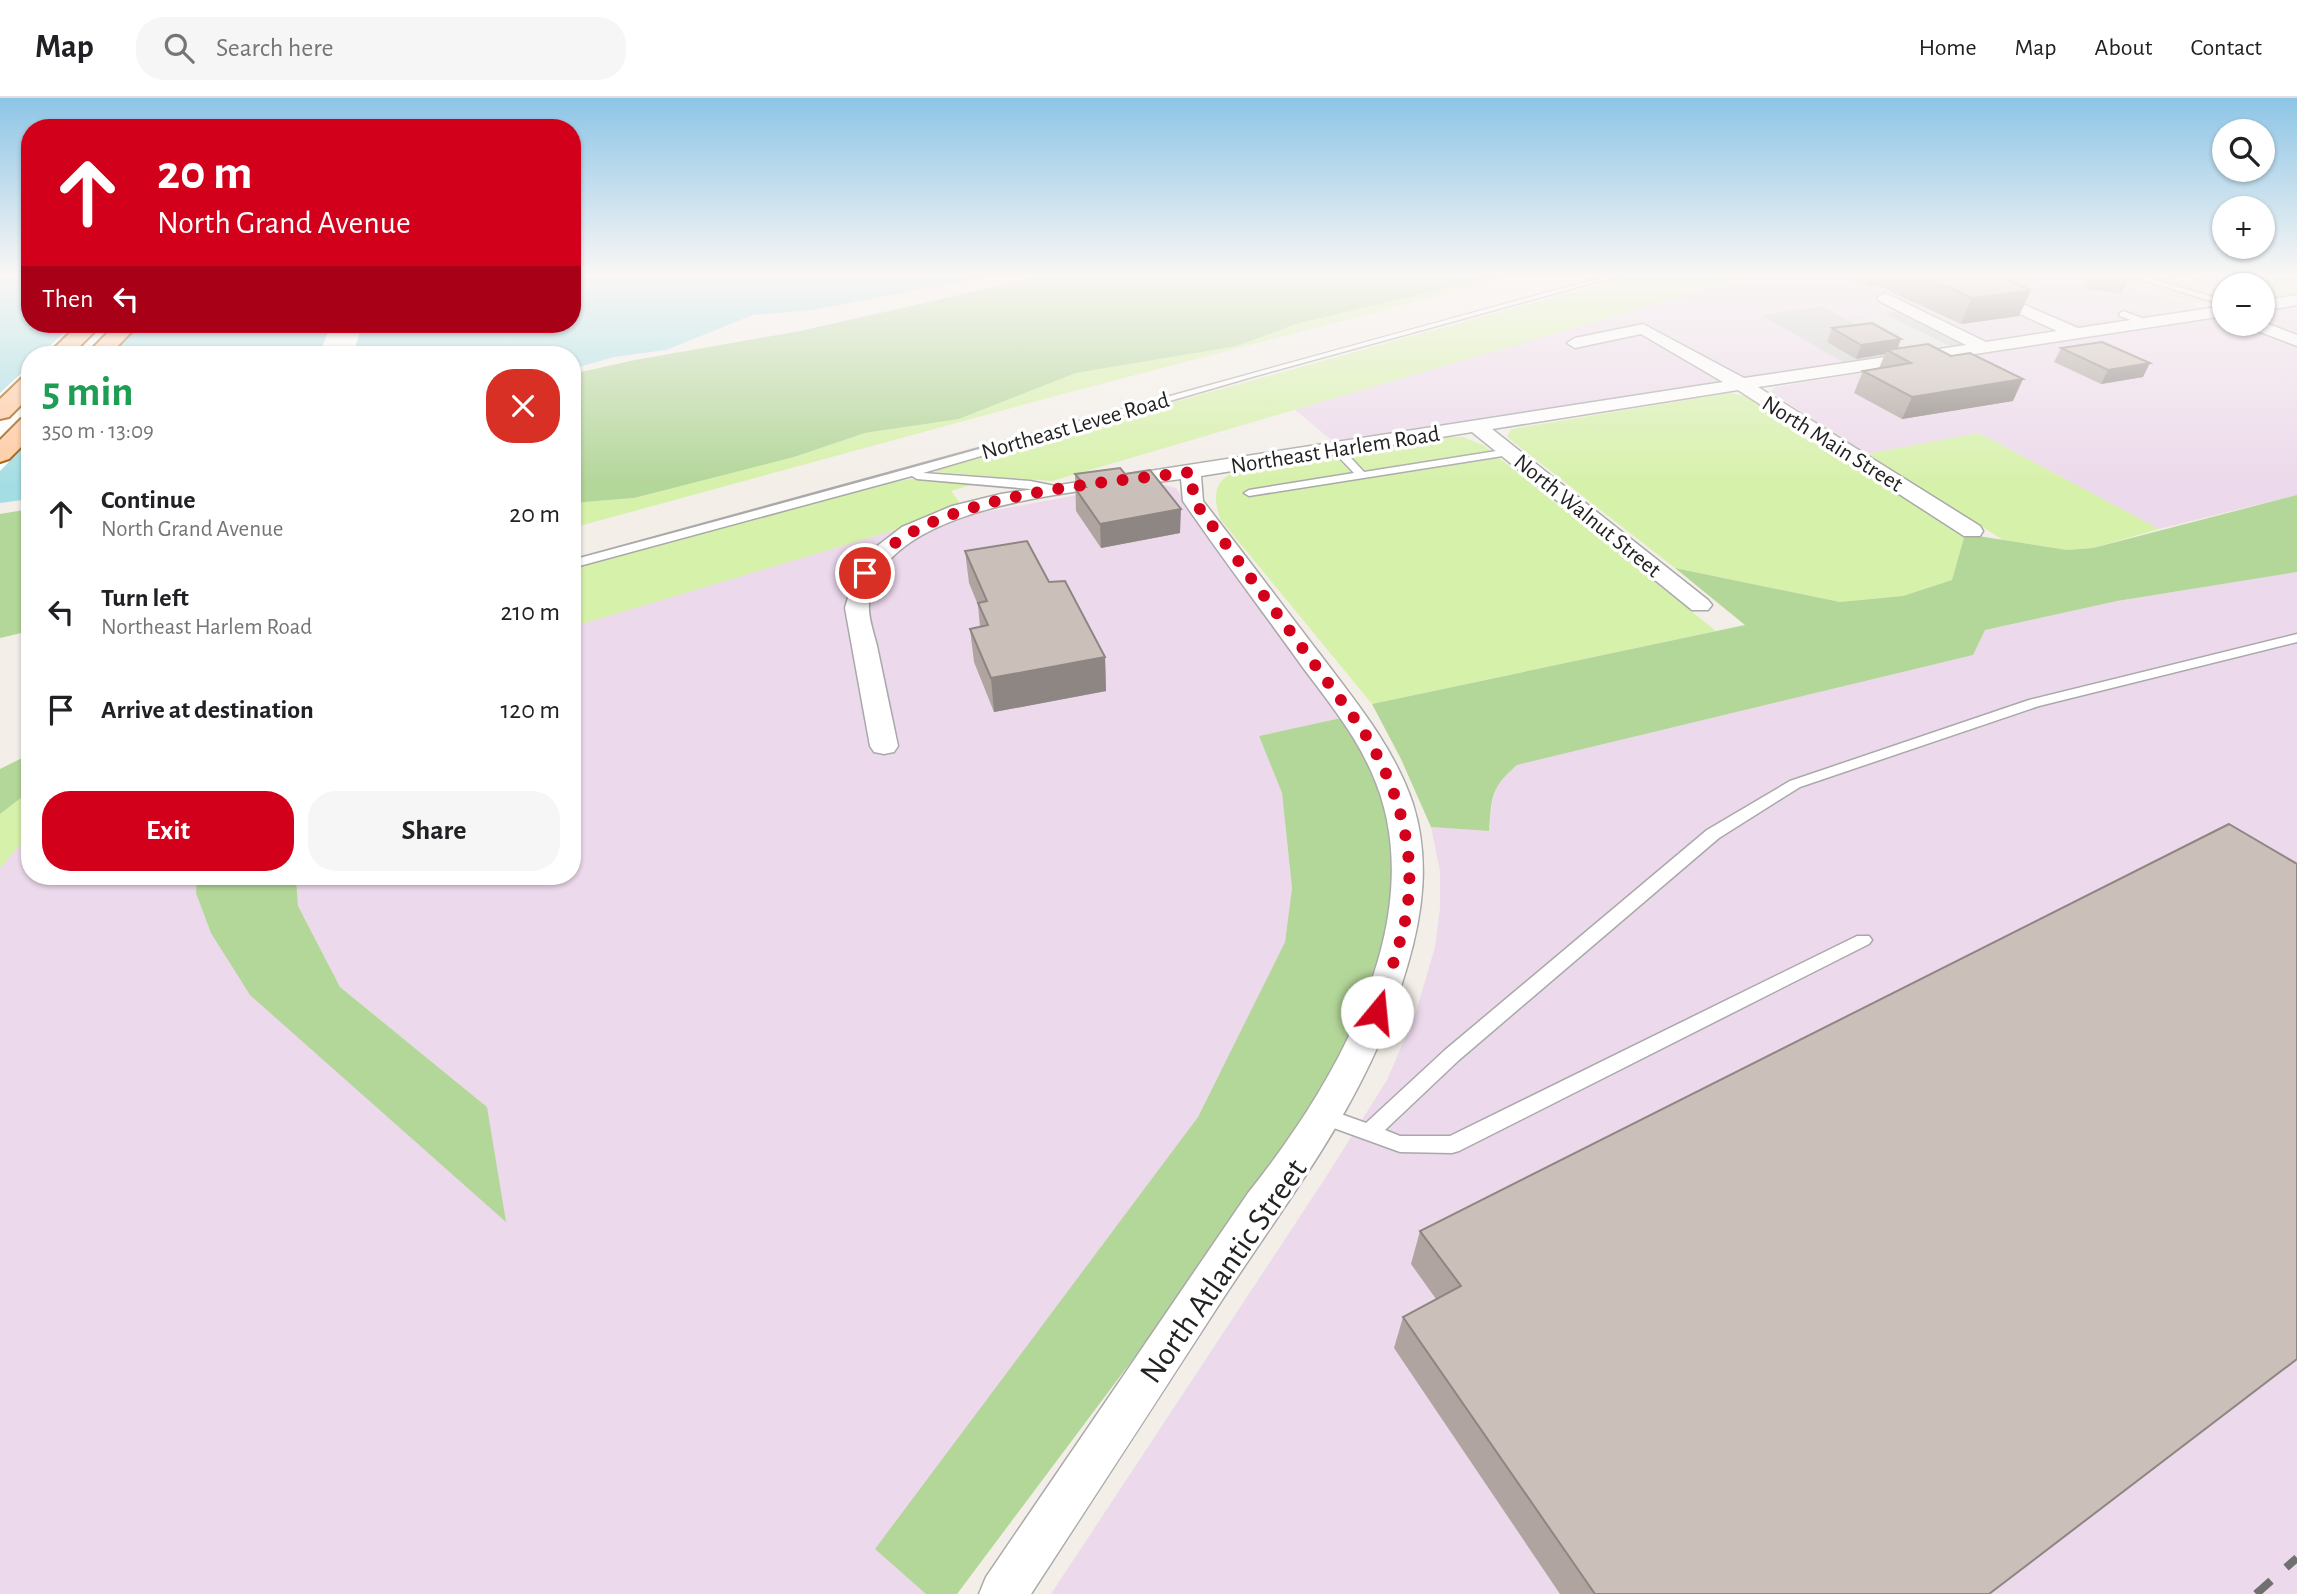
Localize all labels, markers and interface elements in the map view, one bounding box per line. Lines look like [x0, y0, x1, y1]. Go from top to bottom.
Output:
search box [136, 17, 626, 80]
icon: search [160, 29, 198, 67]
text: Map [35, 31, 94, 64]
text: Search here [216, 35, 334, 61]
text: Home [1919, 36, 1977, 60]
text: Map [2015, 36, 2057, 60]
text: About [2095, 36, 2152, 60]
text: Contact [2190, 36, 2262, 60]
map controls [2212, 119, 2275, 336]
button: search [2212, 119, 2275, 182]
icon: ahead [42, 147, 133, 238]
text: 20 m [157, 149, 253, 198]
button: + [2212, 196, 2275, 259]
text: North Grand Avenue [157, 207, 411, 239]
button: − [2212, 273, 2275, 336]
icon: left [107, 280, 145, 318]
text: Then [42, 286, 93, 312]
button: close [486, 369, 560, 443]
text: 5 min [42, 371, 134, 413]
street label: Northeast Levee Road [979, 389, 1172, 464]
street label: North Main Street [1758, 392, 1907, 497]
text: 350 m · 13:09 [42, 420, 154, 443]
street label: Northeast Harlem Road [1229, 423, 1441, 478]
street label: North Walnut Street [1509, 450, 1665, 583]
text: Continue [101, 487, 196, 513]
icon: ahead [42, 495, 80, 533]
text: 20 m [509, 501, 560, 527]
text: North Grand Avenue [101, 518, 283, 541]
pin [835, 543, 895, 603]
icon: arrive [846, 554, 884, 592]
text: Turn left [101, 585, 189, 611]
icon: left [42, 593, 80, 631]
text: 210 m [500, 599, 560, 625]
text: Northeast Harlem Road [101, 616, 312, 639]
icon: arrive [42, 691, 80, 729]
text: Arrive at destination [101, 697, 314, 723]
text: 120 m [500, 697, 560, 723]
button: Exit [42, 791, 294, 871]
button: Share [308, 791, 560, 871]
position arrow [1340, 975, 1414, 1049]
street label: North Atlantic Street [1135, 1153, 1314, 1389]

